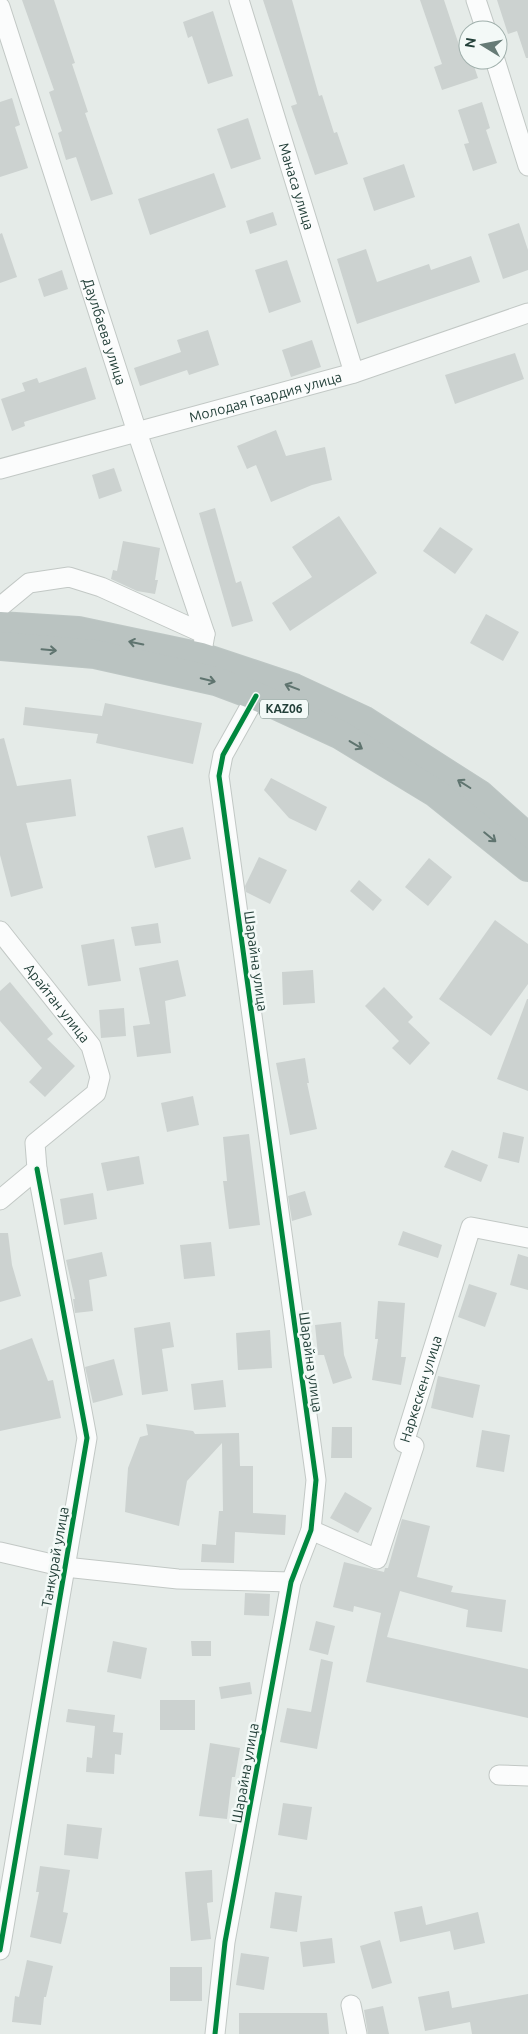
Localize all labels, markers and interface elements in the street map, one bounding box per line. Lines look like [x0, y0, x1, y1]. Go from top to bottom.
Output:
north arrow [458, 20, 508, 70]
text: N [461, 36, 479, 49]
street label: Манаса улица [276, 141, 317, 232]
street label: Даулбаева улица [80, 276, 129, 387]
street label: Молодая Гвардия улица [187, 369, 344, 425]
one-way arrow [129, 638, 145, 647]
one-way arrow [40, 646, 56, 655]
one-way arrow [200, 675, 216, 685]
one-way arrow [285, 682, 300, 692]
road number: KАZ06 [260, 700, 308, 719]
one-way arrow [349, 740, 363, 750]
one-way arrow [457, 779, 471, 789]
one-way arrow [483, 831, 496, 842]
street label: Шарайна улица [241, 910, 271, 1012]
street label: Арайтан улица [21, 961, 93, 1046]
street label: Шарайна улица [296, 1311, 326, 1413]
street label: Наркескен улица [397, 1334, 445, 1444]
street label: Танкурай улица [38, 1505, 72, 1609]
street label: Шарайна улица [228, 1722, 262, 1824]

